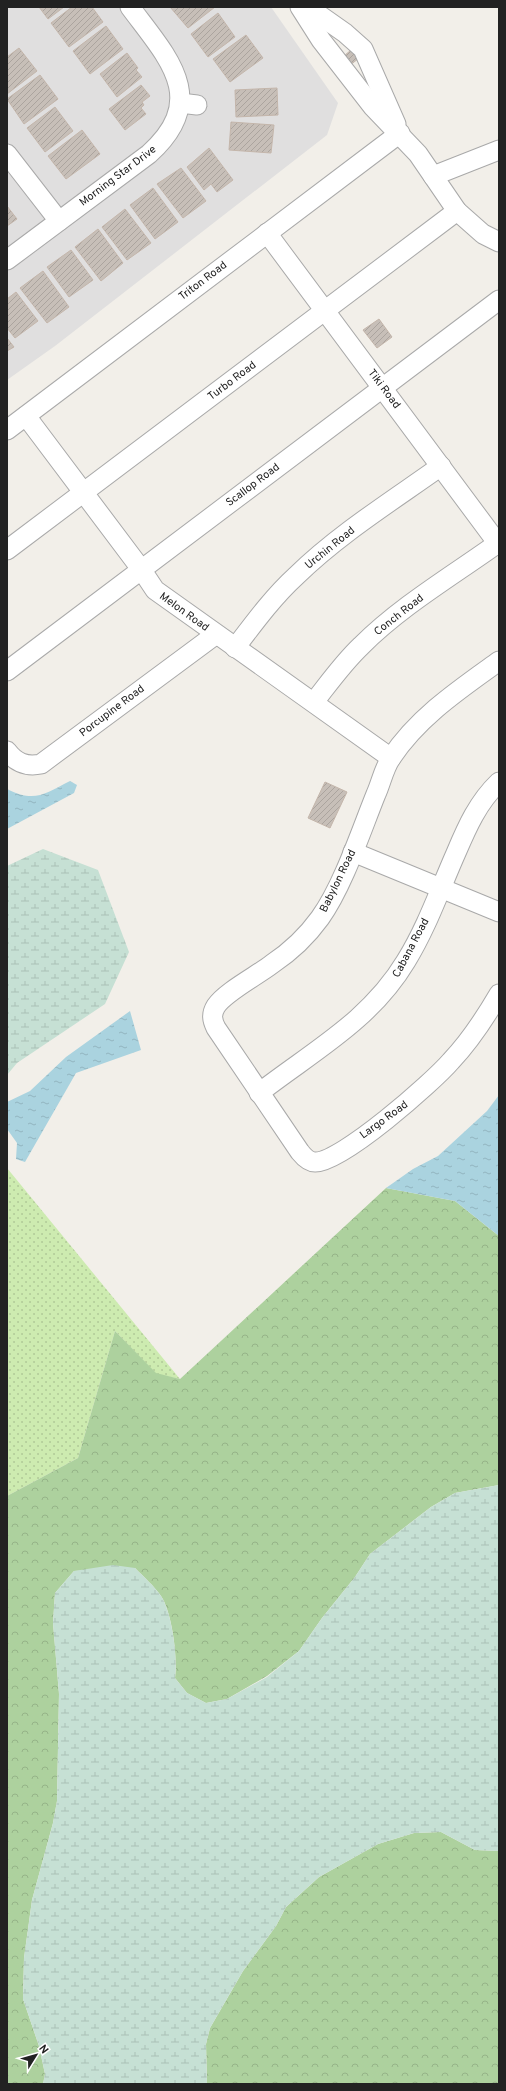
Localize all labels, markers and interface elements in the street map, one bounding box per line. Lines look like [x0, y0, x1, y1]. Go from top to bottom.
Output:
street label: Morning Star Drive [77, 142, 159, 209]
street label: Triton Road [176, 258, 230, 304]
street label: Turbo Road [205, 358, 259, 404]
street label: Tiki Road [365, 366, 403, 412]
street label: Scallop Road [223, 460, 283, 510]
street label: Urchin Road [302, 524, 358, 572]
street label: Melon Road [156, 589, 212, 635]
street label: Conch Road [371, 591, 427, 639]
street label: Porcupine Road [77, 682, 147, 740]
street label: Babylon Road [317, 847, 359, 915]
street label: Cabana Road [389, 916, 433, 980]
street label: Largo Road [357, 1098, 411, 1142]
north arrow [16, 2035, 56, 2075]
text: N [35, 2042, 51, 2057]

